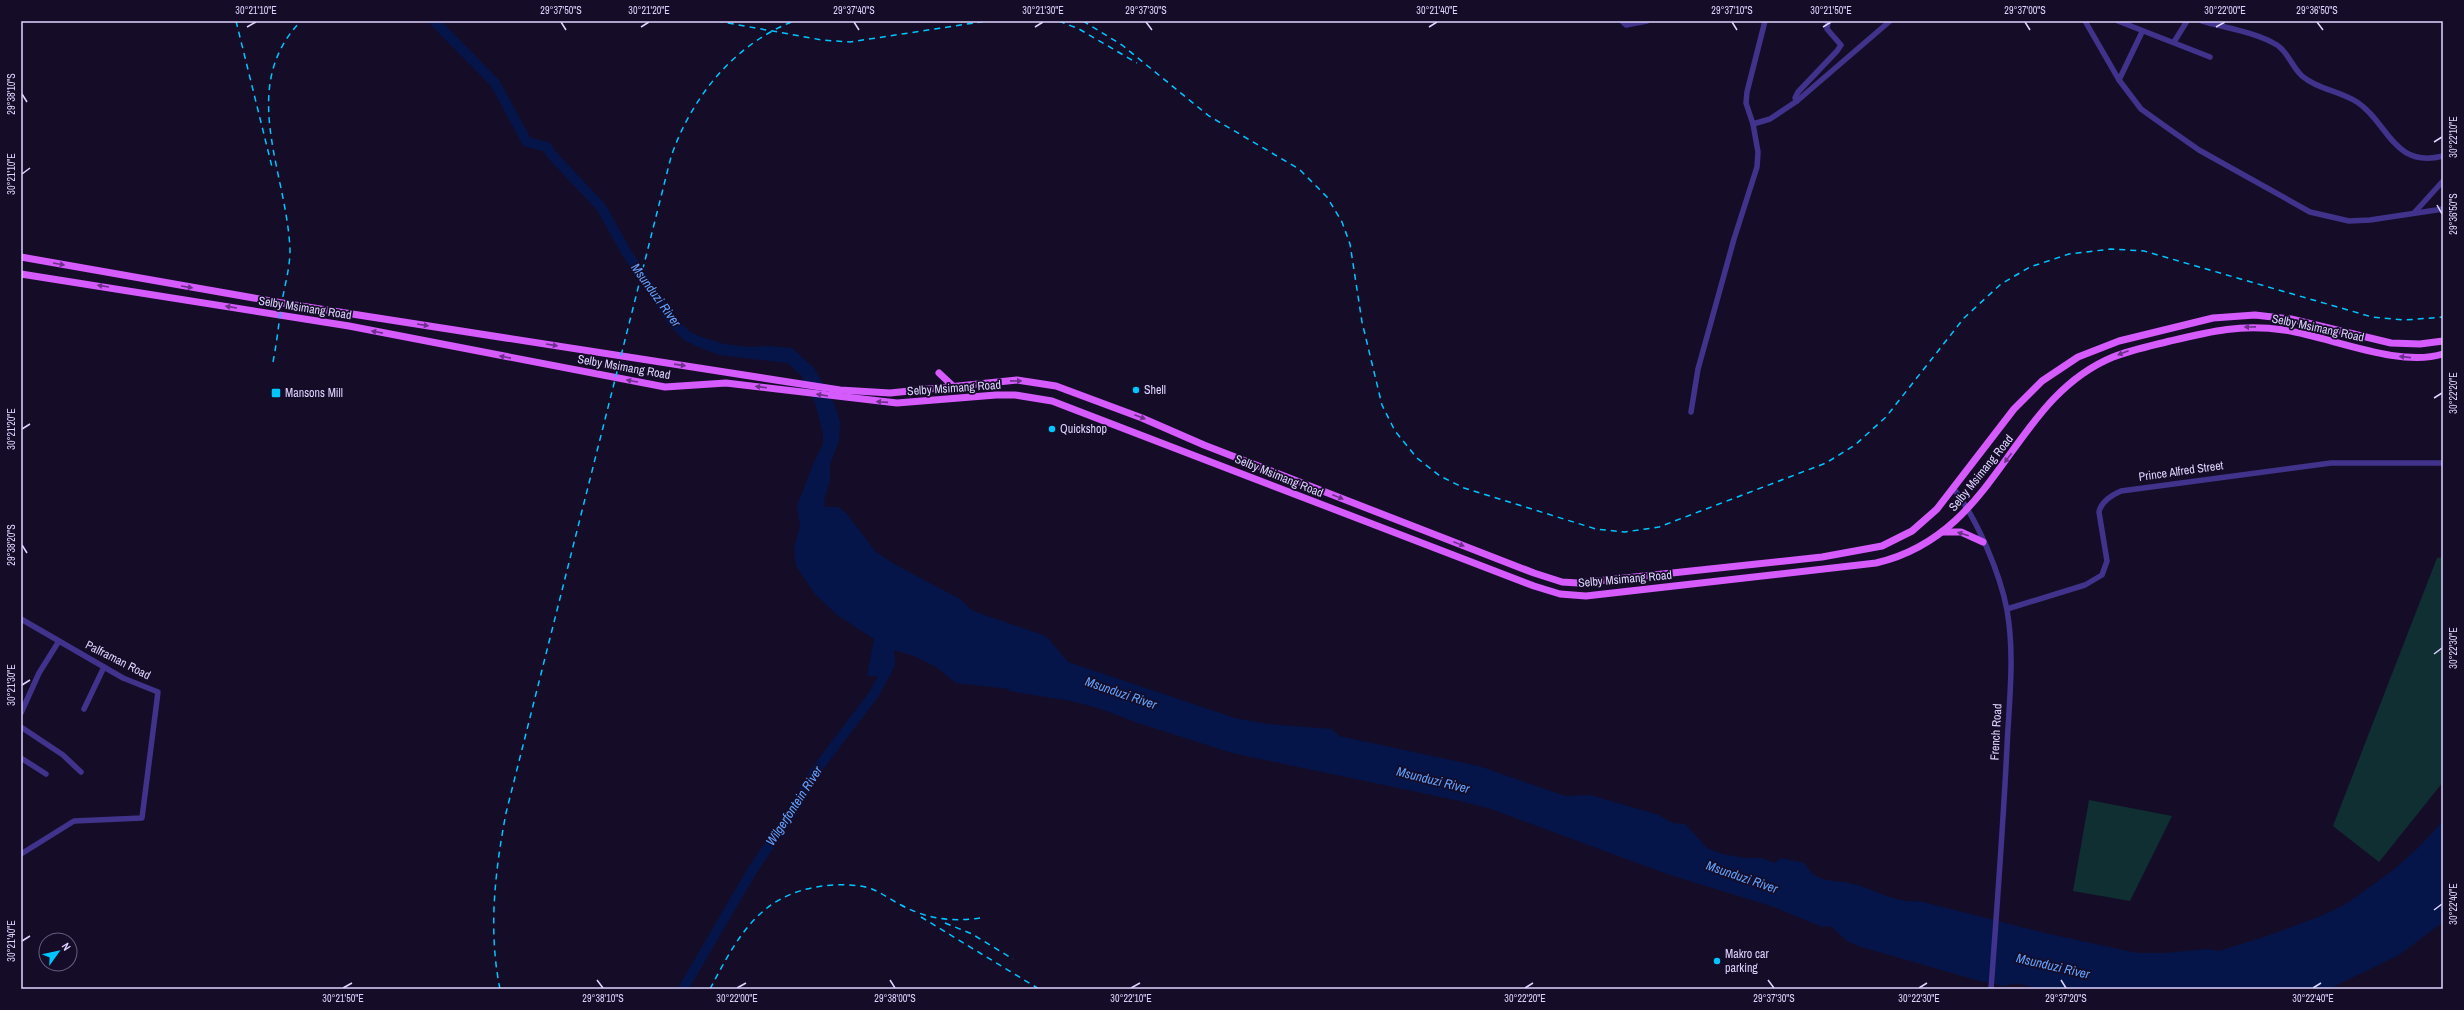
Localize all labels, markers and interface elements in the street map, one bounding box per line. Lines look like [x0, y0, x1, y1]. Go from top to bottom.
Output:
text: 30°21'10"E [235, 4, 277, 17]
text: 29°37'50"S [540, 4, 582, 17]
text: 30°21'20"E [628, 4, 670, 17]
text: 29°37'40"S [833, 4, 875, 17]
text: 30°21'30"E [1022, 4, 1064, 17]
text: 29°37'30"S [1125, 4, 1167, 17]
text: 30°21'40"E [1416, 4, 1458, 17]
text: 29°37'10"S [1711, 4, 1753, 17]
text: 30°21'50"E [1810, 4, 1852, 17]
text: 29°37'00"S [2004, 4, 2046, 17]
text: 30°22'00"E [2204, 4, 2246, 17]
text: 29°36'50"S [2296, 4, 2338, 17]
text: 29°38'10"S [5, 73, 18, 115]
text: 30°22'10"E [2447, 116, 2460, 158]
text: 30°21'10"E [5, 153, 18, 195]
text: 29°36'50"S [2447, 193, 2460, 235]
water label: Msunduzi River [627, 260, 685, 331]
one-way arrow [53, 261, 66, 267]
one-way arrow [97, 283, 109, 289]
one-way arrow [181, 284, 193, 290]
street label: Selby Msimang Road [257, 293, 353, 323]
one-way arrow [225, 304, 237, 310]
street label: Selby Msimang Road [2270, 310, 2366, 346]
one-way arrow [417, 322, 429, 328]
one-way arrow [2244, 324, 2256, 331]
one-way arrow [371, 328, 383, 334]
one-way arrow [546, 342, 558, 348]
street label: Selby Msimang Road [576, 351, 672, 383]
one-way arrow [2116, 351, 2128, 357]
one-way arrow [499, 353, 511, 359]
one-way arrow [2398, 354, 2411, 360]
one-way arrow [674, 362, 686, 368]
text: 30°22'20"E [2447, 372, 2460, 414]
street label: Selby Msimang Road [907, 377, 1001, 399]
one-way arrow [626, 378, 639, 384]
one-way arrow [1010, 378, 1023, 384]
place label: Shell [1144, 382, 1166, 398]
one-way arrow [755, 384, 767, 390]
place label: Mansons Mill [285, 385, 343, 401]
marker: Shell [1131, 385, 1141, 395]
marker: Mansons Mill [270, 387, 282, 399]
one-way arrow [816, 392, 828, 398]
one-way arrow [876, 399, 888, 406]
text: 30°21'20"E [5, 408, 18, 450]
one-way arrow [1134, 415, 1146, 421]
place label: Quickshop [1060, 421, 1107, 437]
marker: Quickshop [1047, 424, 1057, 434]
street label: Selby Msimang Road [1945, 431, 2017, 515]
street label: Selby Msimang Road [1232, 451, 1326, 501]
one-way arrow [2004, 452, 2012, 463]
street label: Prince Alfred Street [2138, 457, 2225, 485]
one-way arrow [1332, 495, 1344, 501]
text: 29°38'20"S [5, 524, 18, 566]
one-way arrow [1957, 531, 1969, 537]
one-way arrow [1454, 541, 1466, 547]
street label: Selby Msimang Road [1577, 567, 1673, 591]
text: 30°22'30"E [2447, 627, 2460, 669]
street label: Palframan Road [83, 637, 153, 683]
text: 30°21'30"E [5, 664, 18, 706]
water label: Msunduzi River [1083, 673, 1159, 713]
street label: French Road [1987, 703, 2005, 761]
water label: Wilgerfontein River [762, 763, 826, 849]
water label: Msunduzi River [1395, 763, 1472, 797]
water label: Msunduzi River [1704, 857, 1780, 897]
text: 30°22'40"E [2447, 883, 2460, 925]
text: 30°21'40"E [5, 920, 18, 962]
north arrow [38, 932, 78, 972]
text: N [59, 940, 74, 953]
place label: Makro car parking [1725, 946, 1769, 976]
water label: Msunduzi River [2015, 949, 2092, 983]
marker: Makro car parking [1712, 956, 1722, 966]
text: 30°21'50"E [322, 992, 364, 1005]
text: 29°38'10"S [582, 992, 624, 1005]
text: 30°22'00"E [716, 992, 758, 1005]
text: 29°38'00"S [874, 992, 916, 1005]
text: 30°22'10"E [1110, 992, 1152, 1005]
text: 30°22'20"E [1504, 992, 1546, 1005]
text: 29°37'30"S [1753, 992, 1795, 1005]
text: 30°22'30"E [1898, 992, 1940, 1005]
text: 29°37'20"S [2045, 992, 2087, 1005]
text: 30°22'40"E [2292, 992, 2334, 1005]

